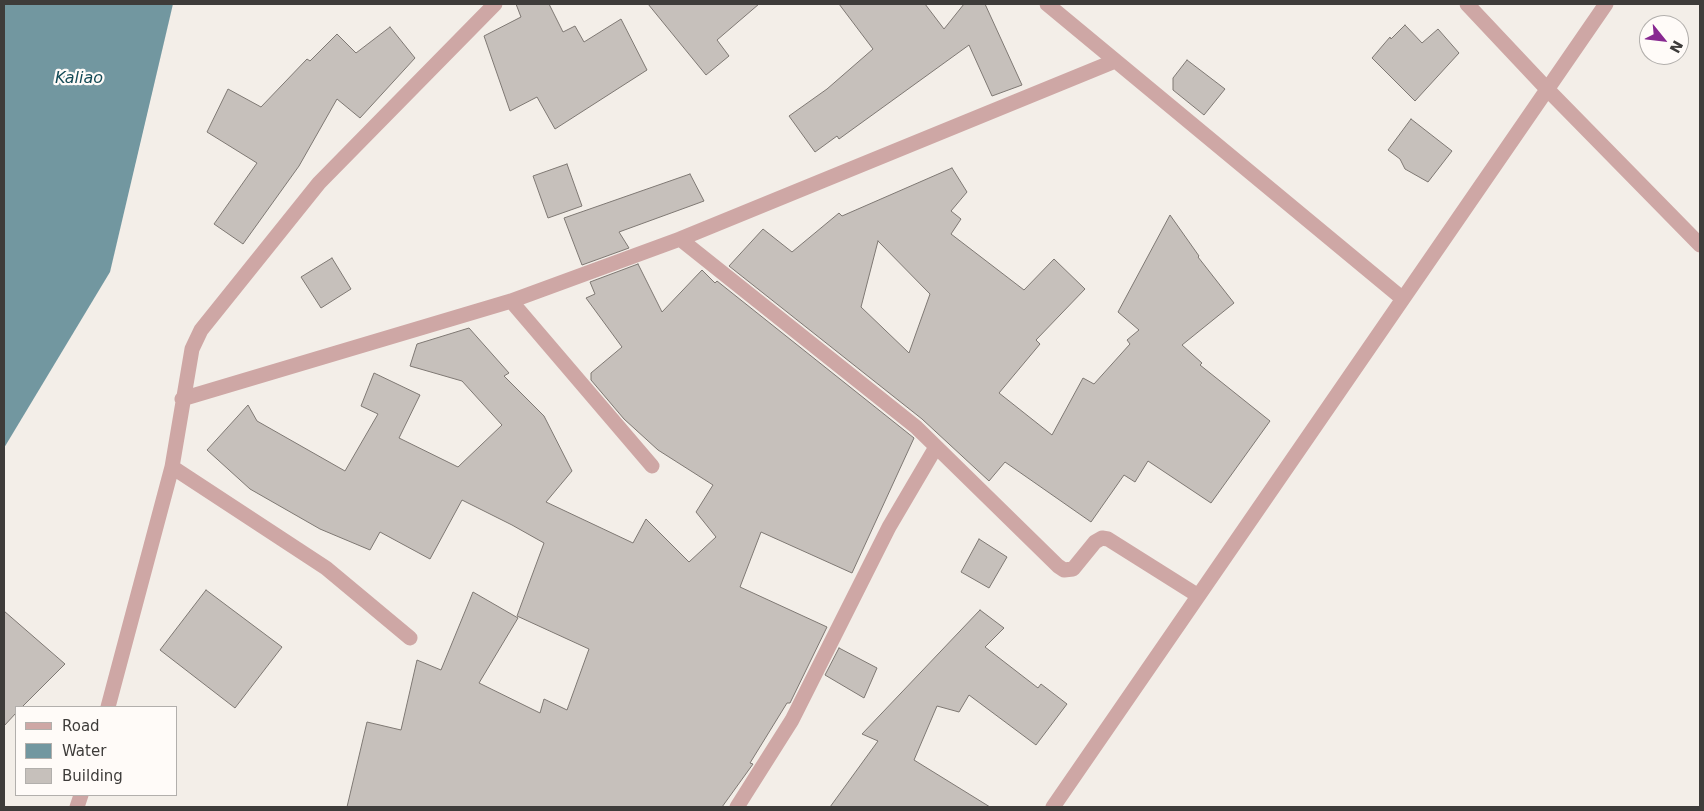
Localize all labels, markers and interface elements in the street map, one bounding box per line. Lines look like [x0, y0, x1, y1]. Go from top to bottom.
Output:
north arrow [1639, 15, 1689, 65]
text: N [1666, 38, 1686, 56]
water label: Kaliao [55, 69, 103, 89]
legend [15, 706, 178, 796]
text: Road [62, 717, 100, 735]
text: Water [62, 742, 106, 760]
text: Building [62, 767, 123, 785]

